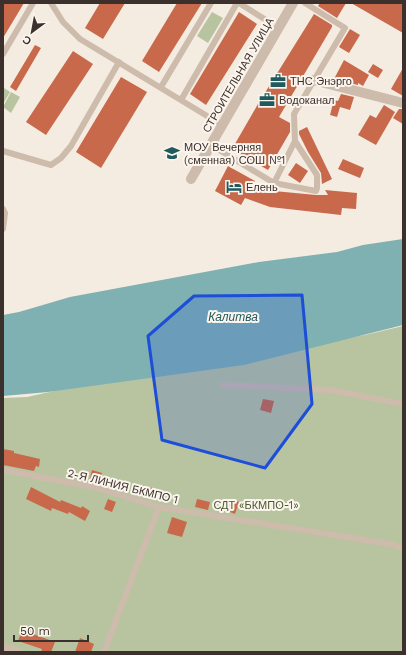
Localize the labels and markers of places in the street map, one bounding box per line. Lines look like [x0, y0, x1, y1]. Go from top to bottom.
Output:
office icon: ТНС Энэрго [269, 72, 287, 90]
place label: ТНС Энэрго [290, 75, 352, 88]
office icon: Водоканал [258, 91, 276, 109]
place label: Водоканал [279, 94, 335, 107]
place label: МОУ Вечерняя (сменная) СОШ №1 [184, 141, 285, 167]
school or university icon: МОУ Вечерняя (сменная) СОШ №1 [163, 144, 181, 162]
hotel icon: Елень [225, 178, 243, 196]
place label: Елень [246, 181, 278, 194]

